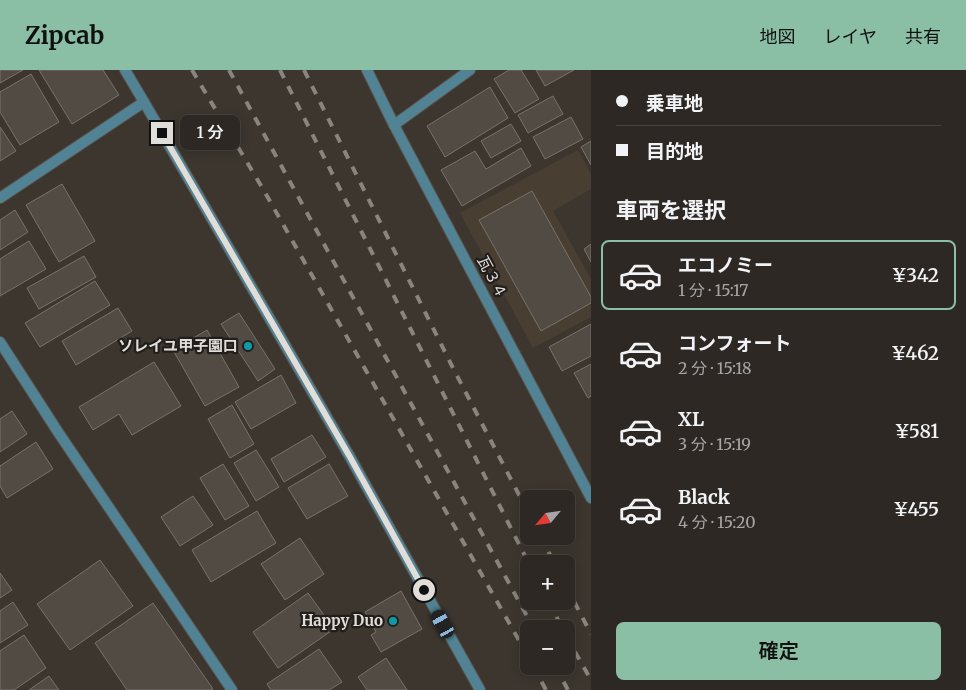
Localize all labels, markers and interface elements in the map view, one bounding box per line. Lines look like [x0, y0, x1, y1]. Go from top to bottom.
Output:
text: Zipcab [25, 20, 104, 51]
text: 地図 [760, 25, 796, 48]
text: レイヤ [824, 25, 877, 48]
text: 共有 [905, 25, 941, 48]
text: 乗車地 [646, 91, 703, 115]
callout: 1 分 [180, 116, 240, 150]
route end [151, 122, 173, 144]
text: 1 分 [196, 122, 224, 142]
text: 目的地 [646, 139, 703, 163]
text: 車両を選択 [616, 196, 726, 224]
street label: 瓦３４ [473, 252, 511, 301]
icon: car [618, 253, 663, 298]
text: エコノミー [678, 253, 773, 277]
text: ¥342 [892, 263, 939, 287]
text: 1 分 · 15:17 [678, 280, 748, 300]
icon: car [618, 331, 663, 376]
text: コンフォート [678, 331, 791, 355]
place label: ソレイユ甲子園口 [118, 336, 238, 355]
marker: ソレイユ甲子園口 [242, 340, 254, 352]
text: ¥462 [891, 341, 939, 365]
text: 2 分 · 15:18 [678, 358, 752, 378]
text: XL [678, 407, 704, 431]
icon: car [618, 409, 663, 454]
text: ¥581 [895, 419, 939, 443]
text: 3 分 · 15:19 [678, 434, 751, 454]
text: Black [678, 485, 730, 509]
icon: car [618, 487, 663, 532]
north arrow [520, 490, 575, 545]
map controls [520, 490, 575, 675]
text: ¥455 [893, 497, 939, 521]
text: 4 分 · 15:20 [678, 512, 755, 532]
button: + [520, 555, 575, 610]
route start [413, 579, 435, 601]
car [429, 607, 456, 641]
place label: Happy Duo [301, 611, 383, 630]
marker: Happy Duo [387, 615, 399, 627]
button: − [520, 620, 575, 675]
button: 確定 [616, 622, 941, 680]

